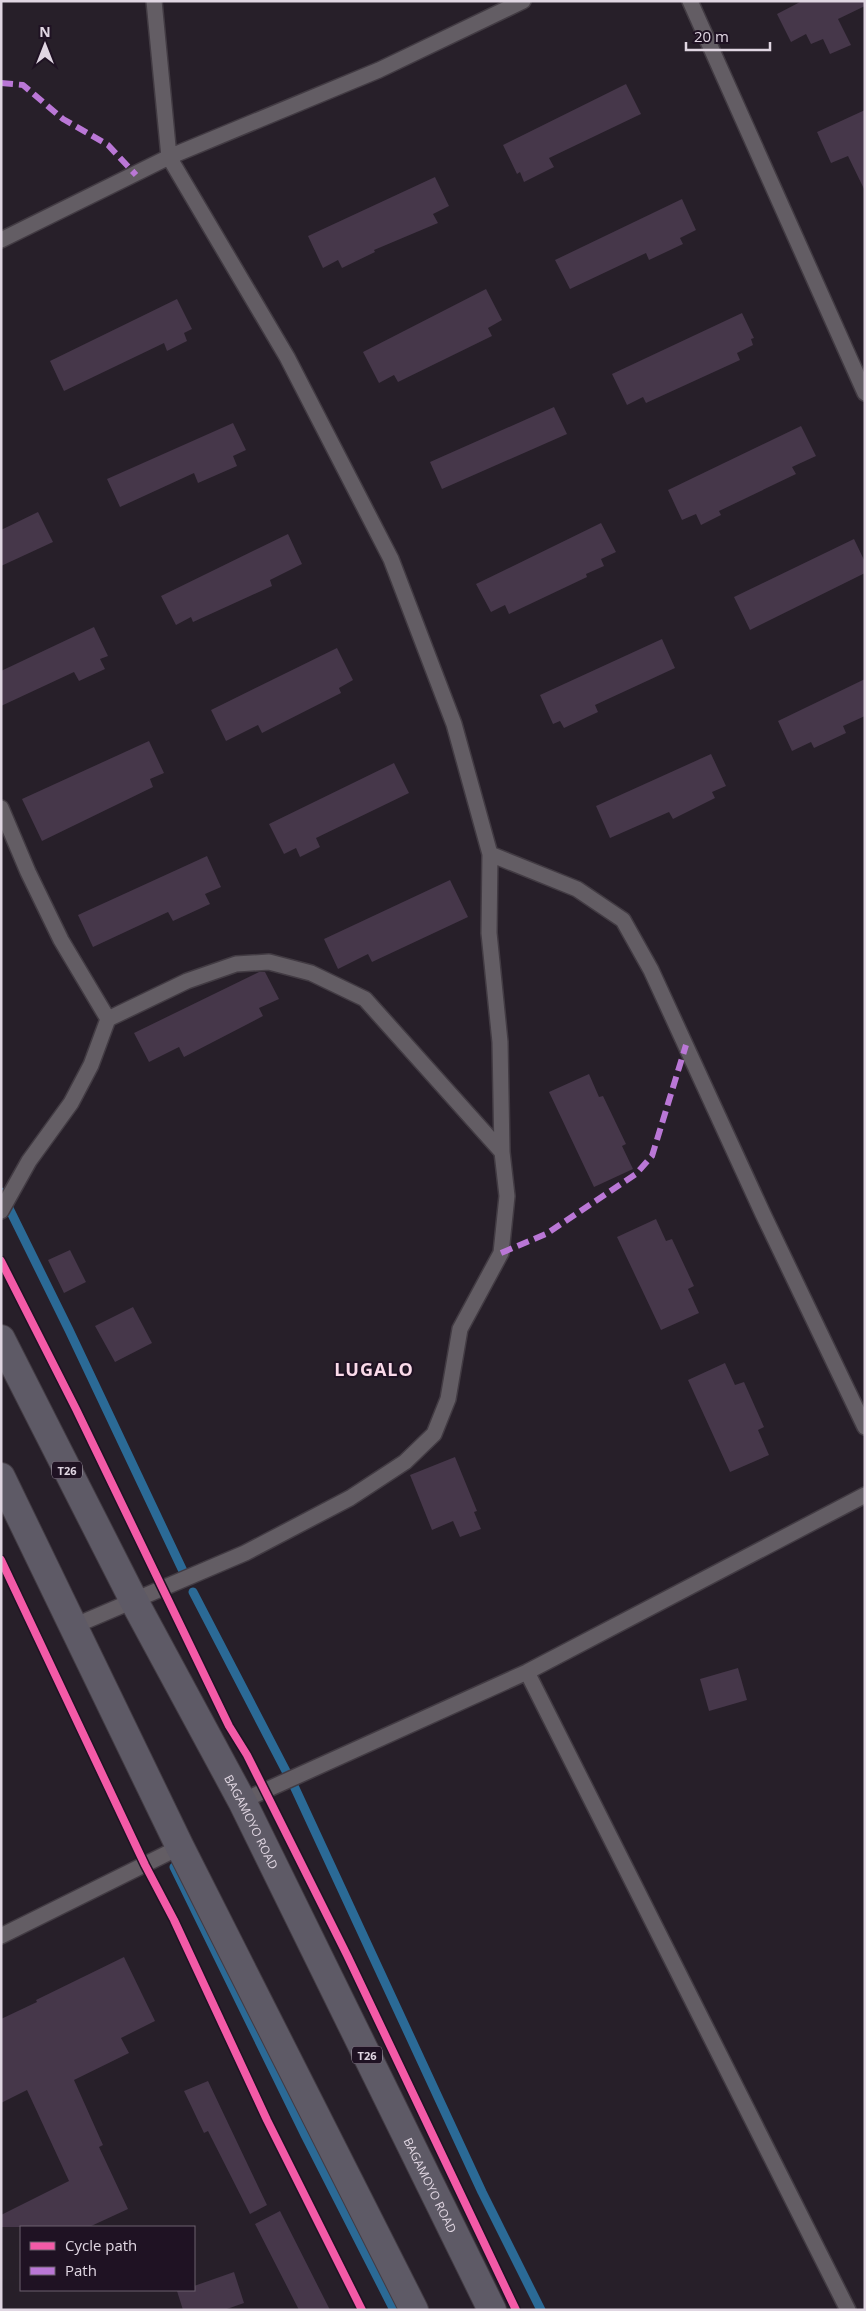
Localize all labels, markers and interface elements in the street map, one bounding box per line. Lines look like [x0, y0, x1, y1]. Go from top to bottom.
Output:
north arrow [20, 20, 70, 70]
scale bar [686, 20, 770, 52]
text: N [39, 22, 51, 41]
text: 20 m [694, 26, 729, 46]
district label: LUGALO [334, 1357, 414, 1381]
road number: T26 [52, 1462, 82, 1478]
street label: BAGAMOYO ROAD [221, 1771, 283, 1872]
road number: T26 [352, 2046, 382, 2064]
street label: BAGAMOYO ROAD [400, 2135, 461, 2236]
legend [20, 2226, 195, 2291]
text: Cycle path [65, 2235, 137, 2255]
text: Path [65, 2260, 97, 2280]

